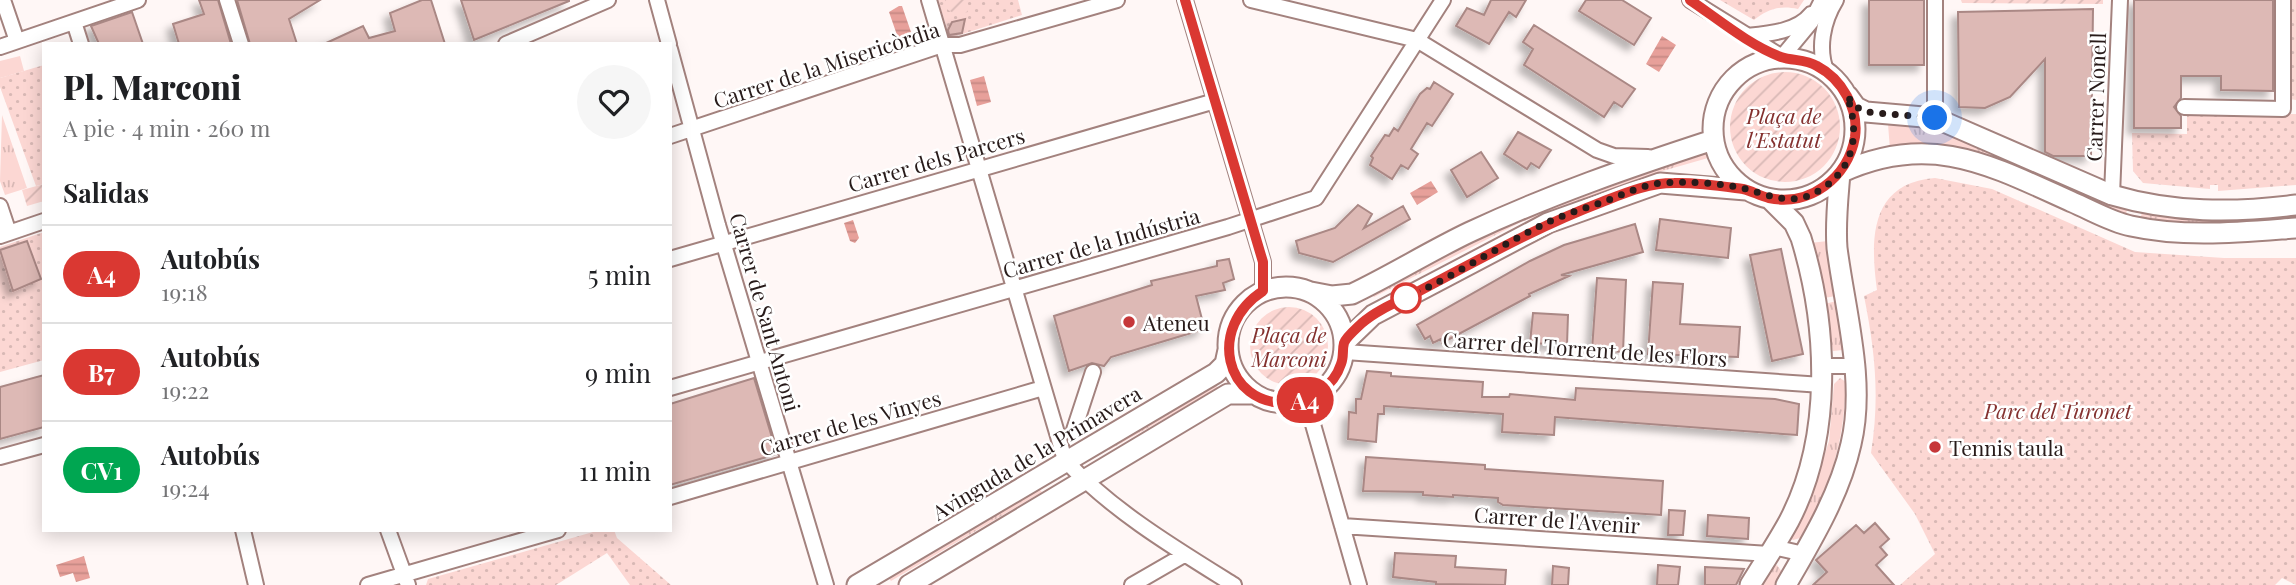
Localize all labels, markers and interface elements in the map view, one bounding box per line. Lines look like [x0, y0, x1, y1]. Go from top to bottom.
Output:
street label: Carrer de la Misericòrdia [709, 14, 943, 114]
street label: Carrer Nonell [2079, 32, 2111, 162]
text: Pl. Marconi [63, 64, 242, 108]
button: heart [577, 65, 651, 139]
your location [1917, 100, 1952, 135]
park label: Plaça de l'Estatut [1746, 101, 1822, 153]
text: A pie · 4 min · 260 m [63, 112, 270, 143]
street label: Carrer dels Parcers [844, 120, 1028, 198]
text: Salidas [63, 175, 149, 210]
street label: Carrer de la Indústria [999, 200, 1203, 284]
street label: Carrer de Sant Antoni [724, 209, 808, 415]
text: Autobús [161, 241, 260, 276]
text: 5 min [588, 257, 651, 292]
text: A4 [87, 258, 116, 290]
text: 19:18 [161, 276, 208, 307]
unlabelled marker [1391, 283, 1421, 313]
place label: Ateneu [1142, 308, 1210, 336]
marker: Ateneu [1121, 314, 1137, 330]
park label: Plaça de Marconi [1250, 320, 1327, 372]
street label: Carrer del Torrent de les Flors [1442, 324, 1728, 372]
text: Autobús [161, 339, 260, 374]
text: 9 min [585, 355, 651, 390]
text: B7 [88, 356, 115, 388]
text: 19:22 [161, 374, 209, 405]
line badge: A4 [1274, 377, 1336, 423]
street label: Avinguda de la Primavera [925, 378, 1146, 526]
street label: Carrer de les Vinyes [756, 383, 944, 461]
text: A4 [1291, 384, 1319, 416]
park label: Parc del Turonet [1983, 396, 2133, 424]
place label: Tennis taula [1949, 433, 2064, 461]
text: Autobús [161, 437, 260, 472]
marker: Tennis taula [1927, 439, 1943, 455]
text: 11 min [579, 453, 651, 488]
text: CV1 [80, 454, 123, 486]
text: 19:24 [161, 472, 210, 503]
street label: Carrer de l'Avenir [1473, 499, 1642, 539]

